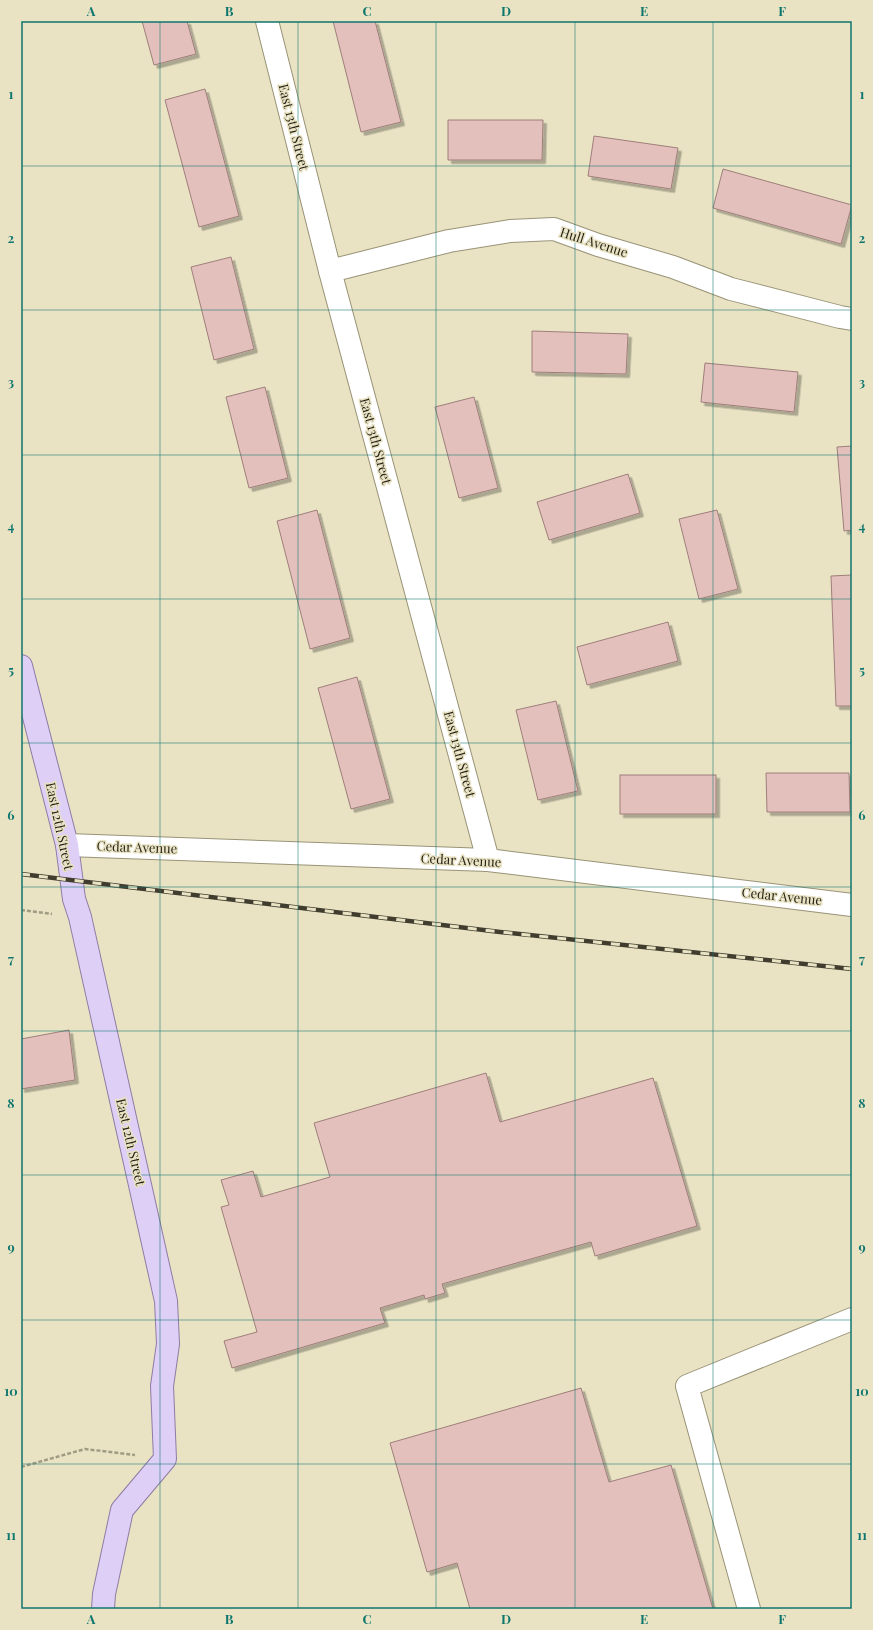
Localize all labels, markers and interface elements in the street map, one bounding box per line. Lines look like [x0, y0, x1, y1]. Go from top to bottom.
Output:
text: A [86, 2, 96, 19]
text: B [225, 2, 234, 19]
text: C [362, 2, 372, 19]
text: D [501, 2, 511, 19]
text: E [640, 2, 648, 19]
text: F [778, 2, 786, 19]
street label: East 13th Street [276, 82, 314, 172]
text: 1 [9, 85, 14, 102]
text: 1 [860, 85, 865, 102]
street label: Hull Avenue [558, 223, 631, 261]
text: 2 [8, 229, 15, 246]
text: 2 [859, 229, 866, 246]
text: 3 [8, 373, 14, 390]
text: 3 [859, 373, 865, 390]
street label: East 13th Street [357, 396, 396, 486]
text: 4 [8, 517, 15, 534]
text: 4 [859, 517, 866, 534]
text: 5 [8, 661, 14, 678]
text: 5 [859, 661, 865, 678]
street label: East 13th Street [441, 709, 480, 799]
street label: East 12th Street [43, 780, 78, 872]
text: 6 [7, 806, 15, 823]
text: 6 [858, 806, 866, 823]
street label: Cedar Avenue [96, 837, 178, 856]
street label: Cedar Avenue [420, 849, 502, 870]
street label: Cedar Avenue [741, 883, 824, 908]
text: 7 [8, 950, 14, 967]
text: 7 [859, 950, 865, 967]
text: 8 [7, 1094, 15, 1111]
text: 8 [858, 1094, 866, 1111]
street label: East 12th Street [113, 1096, 150, 1188]
text: 9 [7, 1238, 15, 1255]
text: 9 [858, 1238, 866, 1255]
text: 10 [4, 1382, 18, 1399]
text: 10 [855, 1382, 869, 1399]
text: 11 [6, 1526, 16, 1543]
text: 11 [857, 1526, 867, 1543]
text: A [86, 1610, 96, 1627]
text: B [225, 1610, 234, 1627]
text: C [362, 1610, 372, 1627]
text: D [501, 1610, 511, 1627]
text: E [640, 1610, 648, 1627]
text: F [778, 1610, 786, 1627]

